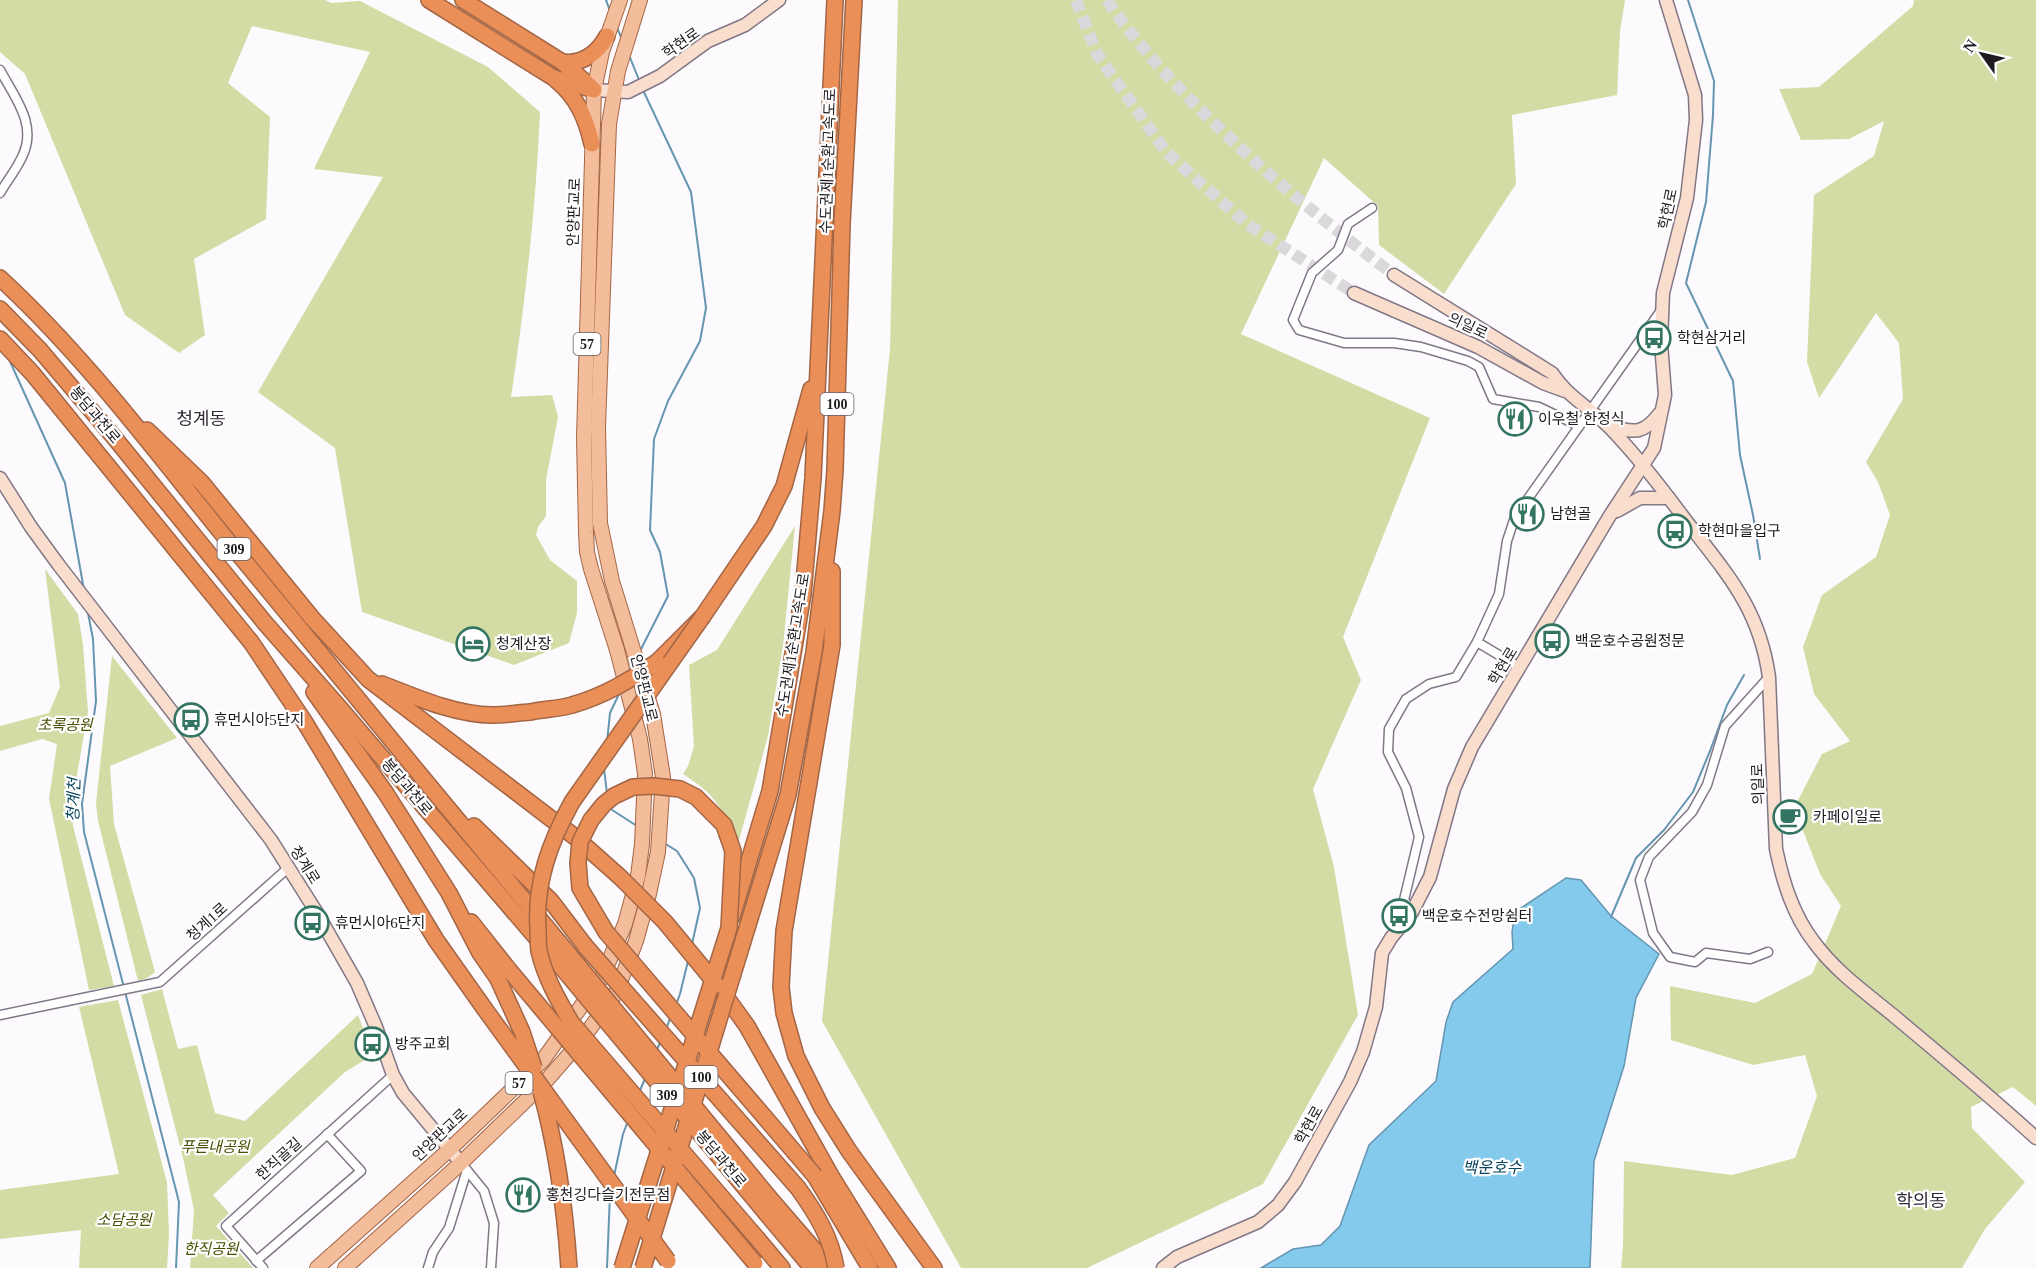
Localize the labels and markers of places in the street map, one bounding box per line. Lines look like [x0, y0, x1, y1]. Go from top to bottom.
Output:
bus stop icon: 학현삼거리 [1636, 320, 1672, 356]
place label: 학현삼거리 [1677, 329, 1746, 346]
restaurant icon: 이우철 한정식 [1497, 401, 1533, 437]
place label: 이우철 한정식 [1538, 411, 1625, 427]
restaurant icon: 남현골 [1509, 496, 1545, 532]
place label: 남현골 [1550, 505, 1591, 522]
bus stop icon: 학현마을입구 [1657, 513, 1693, 549]
place label: 학현마을입구 [1698, 522, 1781, 539]
bus stop icon: 백운호수공원정문 [1534, 623, 1570, 659]
hotel icon: 청계산장 [455, 626, 491, 662]
place label: 백운호수공원정문 [1575, 633, 1685, 649]
place label: 청계산장 [496, 636, 551, 652]
bus stop icon: 휴먼시아5단지 [173, 702, 209, 738]
place label: 휴먼시아5단지 [214, 712, 304, 728]
cafe icon: 카페이일로 [1772, 799, 1808, 835]
place label: 카페이일로 [1813, 809, 1882, 825]
bus stop icon: 백운호수전망쉼터 [1381, 898, 1417, 934]
bus stop icon: 휴먼시아6단지 [294, 905, 330, 941]
place label: 백운호수전망쉼터 [1422, 908, 1532, 924]
place label: 휴먼시아6단지 [335, 915, 425, 931]
bus stop icon: 방주교회 [354, 1026, 390, 1062]
place label: 방주교회 [395, 1036, 450, 1052]
restaurant icon: 홍천깅다슬기전문점 [505, 1177, 541, 1213]
place label: 홍천깅다슬기전문점 [546, 1186, 670, 1203]

